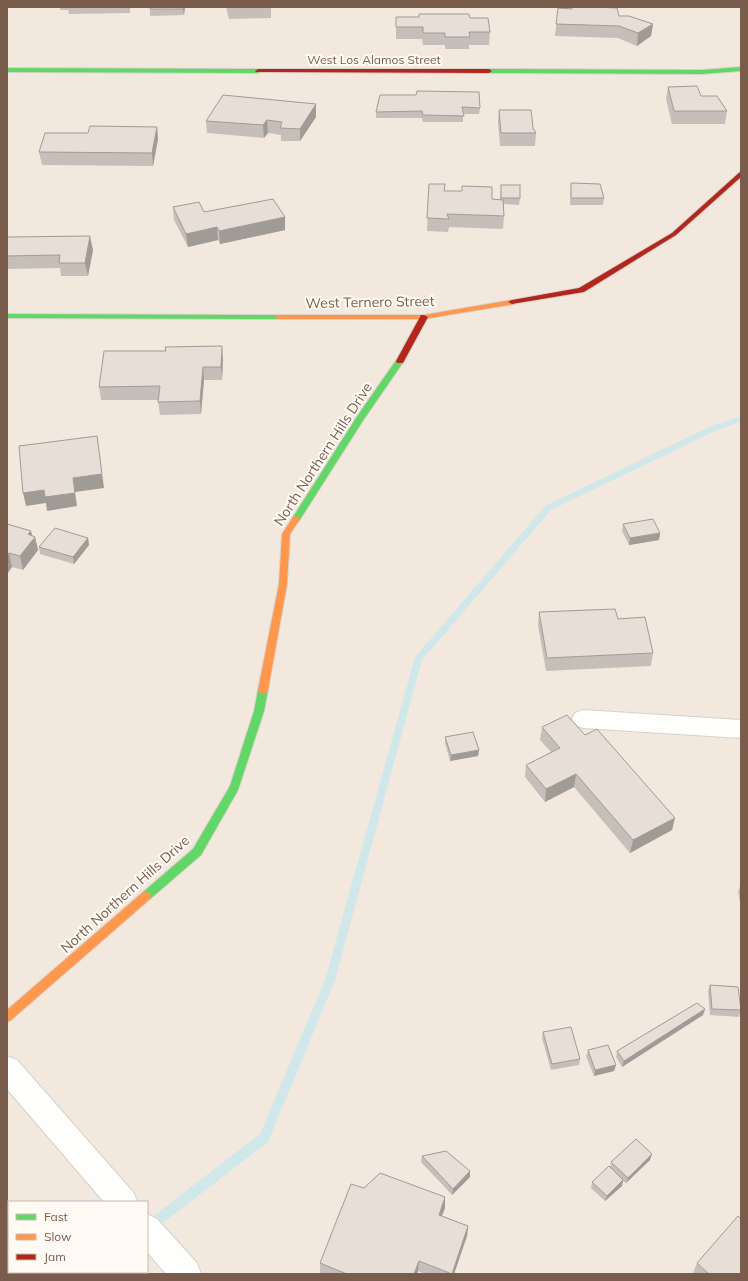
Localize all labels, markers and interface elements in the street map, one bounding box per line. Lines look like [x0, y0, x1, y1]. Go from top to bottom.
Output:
street label: West Los Alamos Street [307, 52, 441, 67]
street label: West Ternero Street [305, 292, 435, 312]
street label: North Northern Hills Drive [270, 379, 376, 529]
street label: North Northern Hills Drive [57, 831, 193, 957]
legend [8, 1201, 148, 1273]
text: Fast [44, 1209, 68, 1224]
text: Slow [44, 1229, 72, 1244]
text: Jam [44, 1249, 66, 1264]

